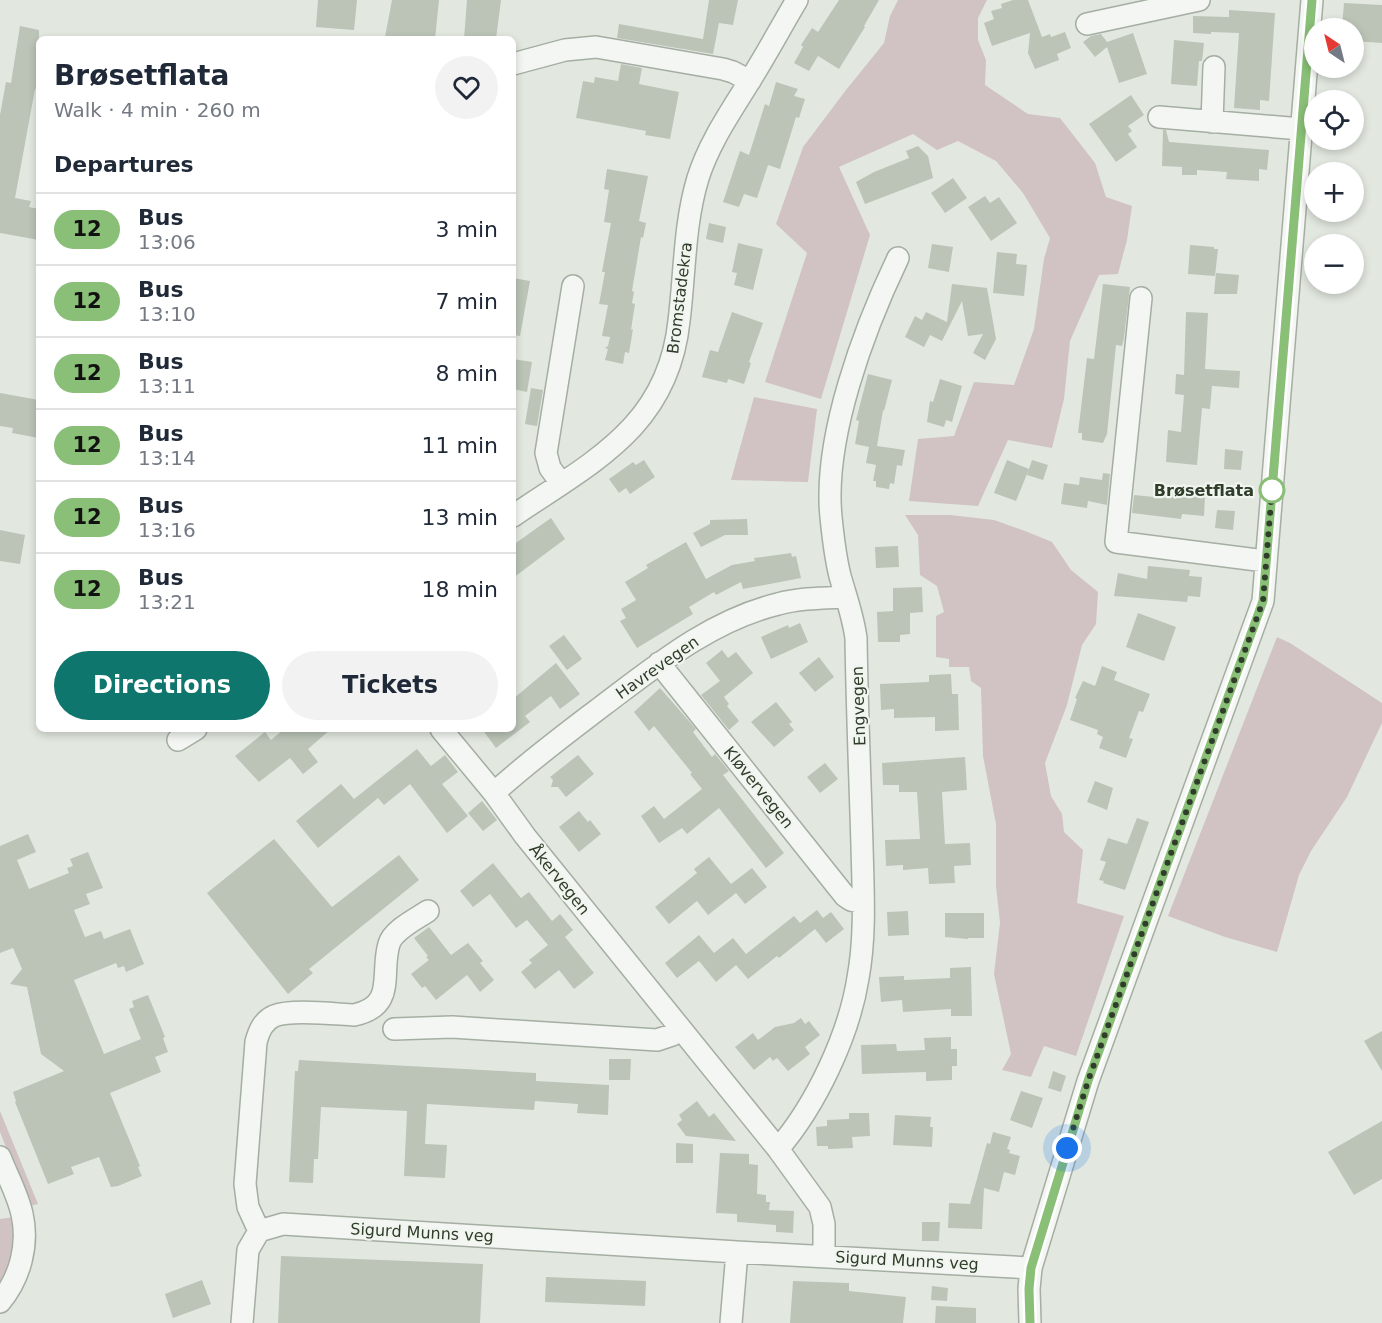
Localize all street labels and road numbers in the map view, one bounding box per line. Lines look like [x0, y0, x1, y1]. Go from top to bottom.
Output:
street label: Bromstadekra [663, 241, 696, 355]
street label: Havrevegen [612, 632, 702, 703]
street label: Engvegen [848, 666, 869, 746]
street label: Kløvervegen [720, 742, 797, 832]
street label: Åkervegen [525, 840, 594, 919]
street label: Sigurd Munns veg [350, 1219, 494, 1246]
street label: Sigurd Munns veg [835, 1247, 979, 1274]

